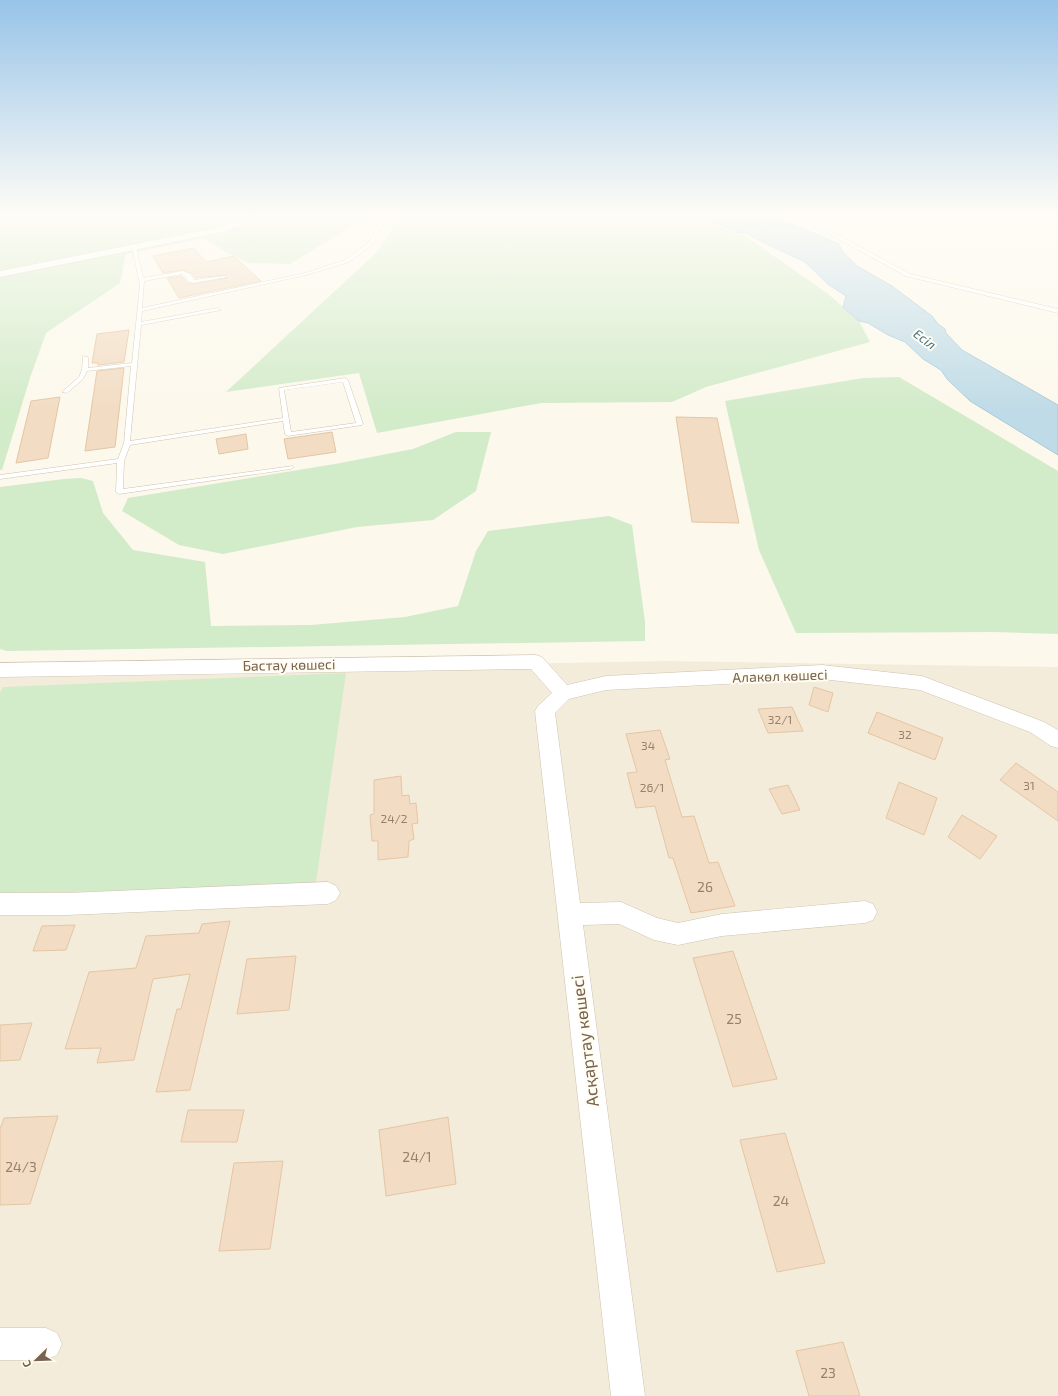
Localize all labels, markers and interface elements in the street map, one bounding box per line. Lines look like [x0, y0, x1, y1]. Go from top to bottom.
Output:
water label: Есіл [911, 325, 939, 353]
street label: Бастау көшесі [242, 655, 336, 674]
street label: Алакөл көшесі [732, 665, 828, 686]
house number: 32/1 [768, 712, 792, 726]
house number: 32 [898, 727, 912, 741]
house number: 34 [641, 738, 655, 752]
house number: 31 [1023, 778, 1035, 792]
house number: 26/1 [640, 780, 664, 794]
house number: 24/2 [380, 811, 408, 825]
house number: 26 [697, 878, 713, 895]
street label: Асқартау көшесі [566, 974, 603, 1108]
house number: 25 [726, 1010, 742, 1027]
house number: 24/1 [402, 1148, 432, 1165]
house number: 24/3 [5, 1158, 37, 1175]
house number: 24 [773, 1192, 789, 1209]
north arrow [16, 1340, 56, 1380]
text: С [19, 1358, 34, 1370]
house number: 23 [820, 1364, 836, 1381]

